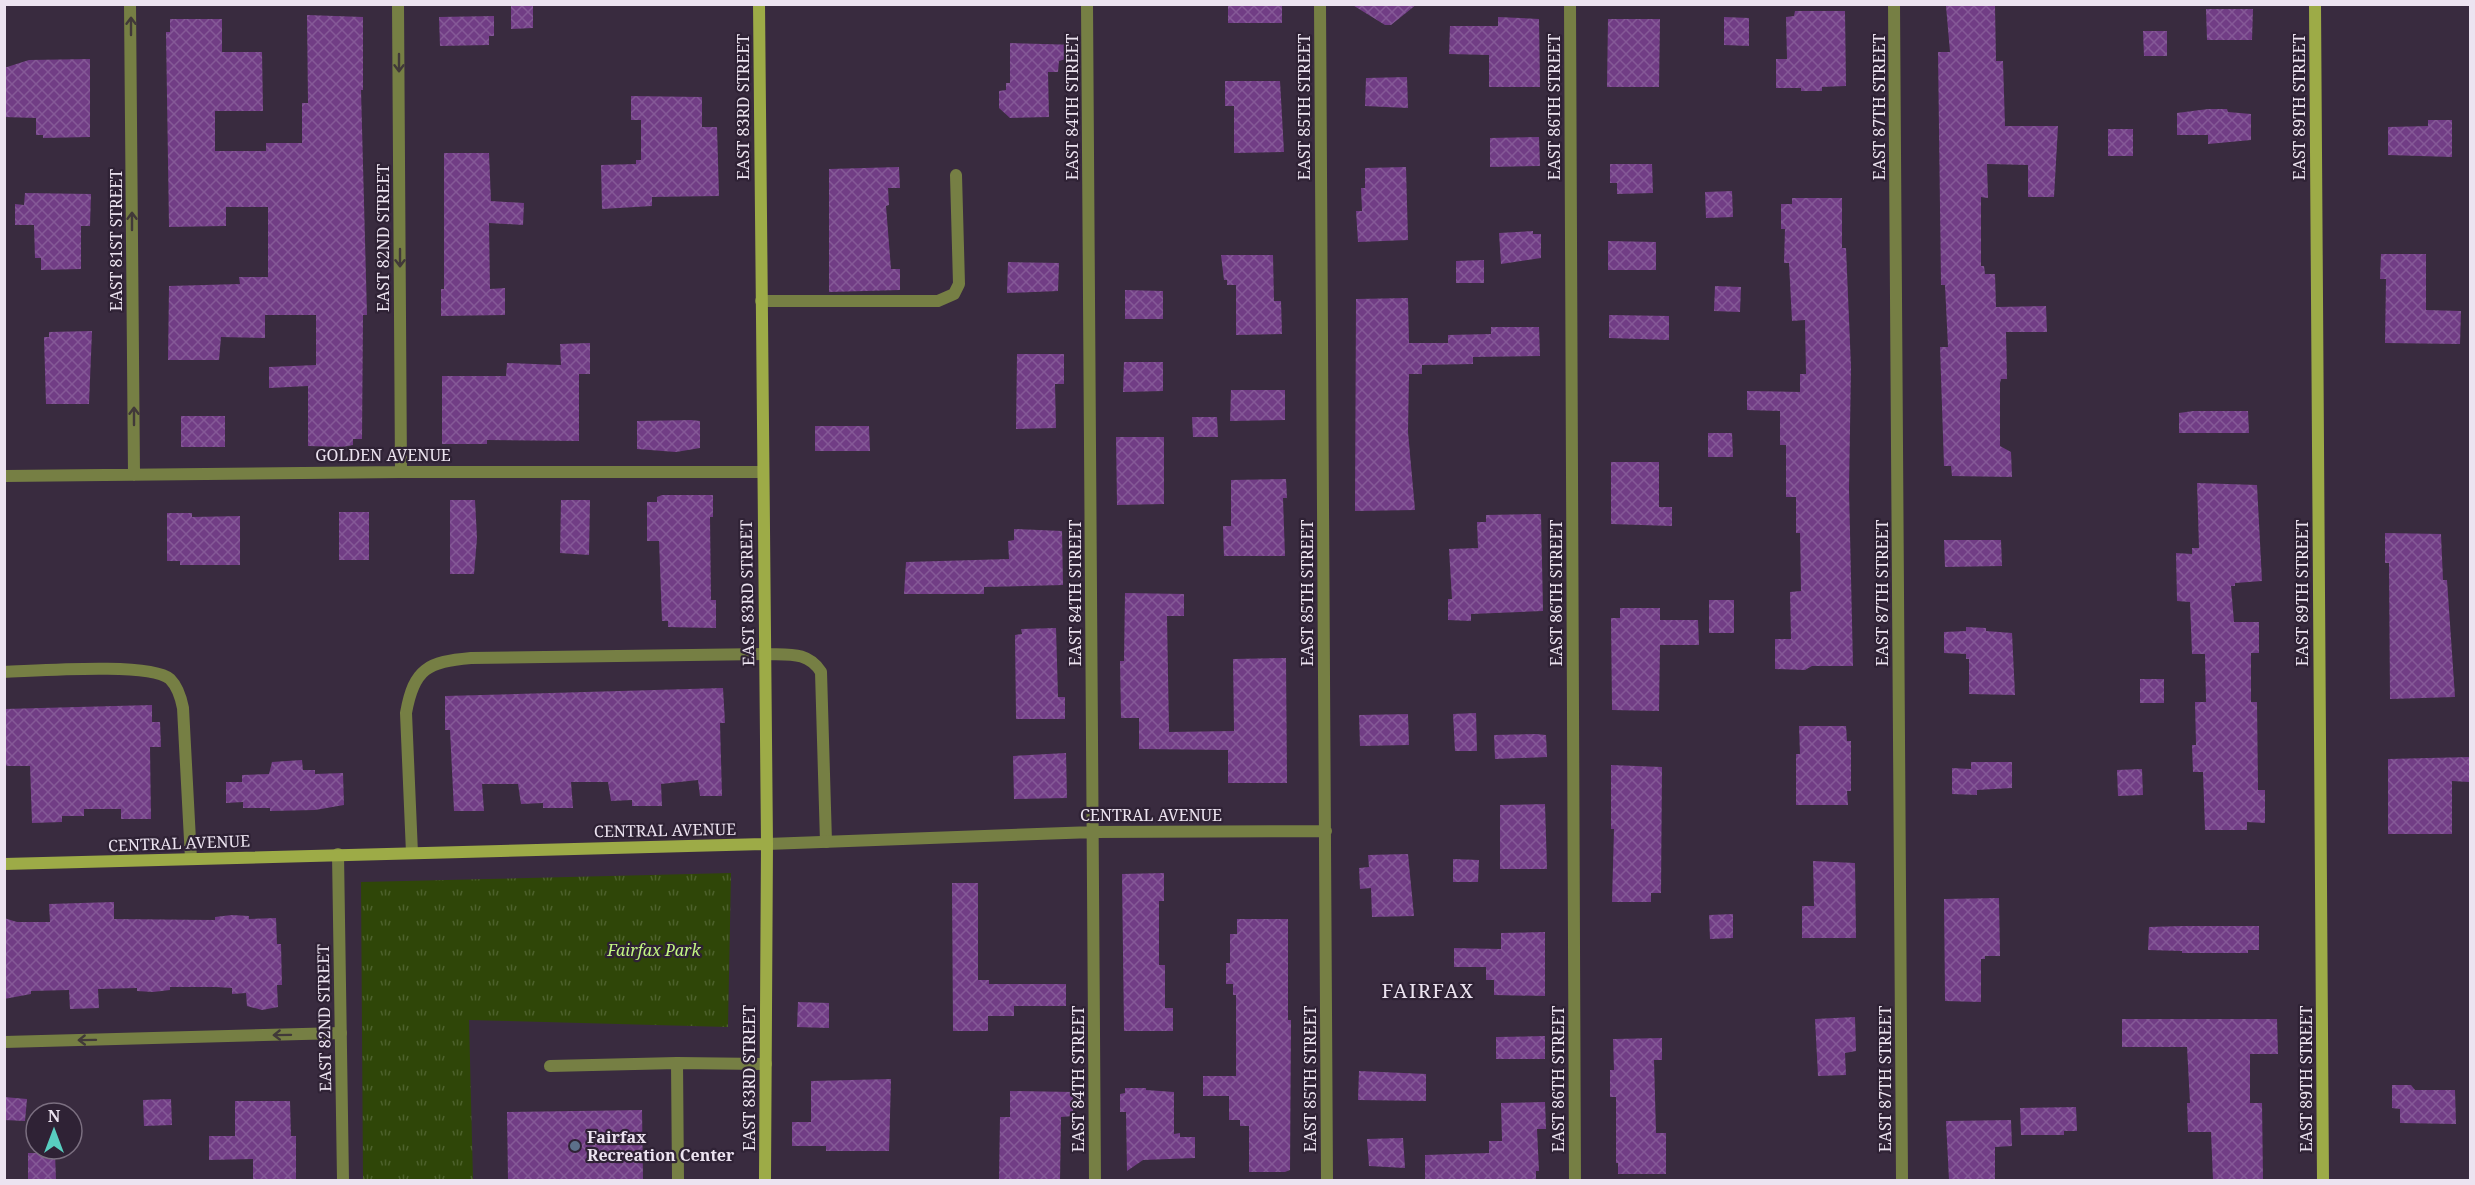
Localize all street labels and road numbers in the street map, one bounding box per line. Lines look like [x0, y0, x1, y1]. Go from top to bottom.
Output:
street label: EAST 83RD STREET [732, 34, 754, 180]
street label: EAST 84TH STREET [1061, 34, 1083, 180]
street label: EAST 85TH STREET [1293, 34, 1315, 180]
street label: EAST 86TH STREET [1543, 34, 1565, 180]
street label: EAST 87TH STREET [1868, 34, 1890, 180]
street label: EAST 89TH STREET [2288, 34, 2310, 180]
street label: EAST 82ND STREET [372, 164, 394, 312]
street label: EAST 81ST STREET [105, 169, 127, 311]
street label: GOLDEN AVENUE [315, 444, 451, 466]
street label: EAST 83RD STREET [735, 520, 759, 666]
street label: EAST 84TH STREET [1064, 520, 1086, 666]
street label: EAST 85TH STREET [1296, 520, 1318, 666]
street label: EAST 86TH STREET [1545, 520, 1567, 666]
street label: EAST 87TH STREET [1871, 520, 1893, 666]
street label: EAST 89TH STREET [2291, 520, 2313, 666]
street label: CENTRAL AVENUE [1080, 804, 1222, 826]
street label: CENTRAL AVENUE [594, 818, 736, 842]
street label: CENTRAL AVENUE [108, 830, 250, 856]
street label: EAST 82ND STREET [312, 944, 336, 1092]
street label: EAST 83RD STREET [738, 1005, 760, 1151]
street label: EAST 84TH STREET [1067, 1006, 1089, 1152]
street label: EAST 85TH STREET [1299, 1006, 1321, 1152]
street label: EAST 86TH STREET [1547, 1006, 1569, 1152]
street label: EAST 87TH STREET [1874, 1006, 1896, 1152]
street label: EAST 89TH STREET [2295, 1006, 2317, 1152]

